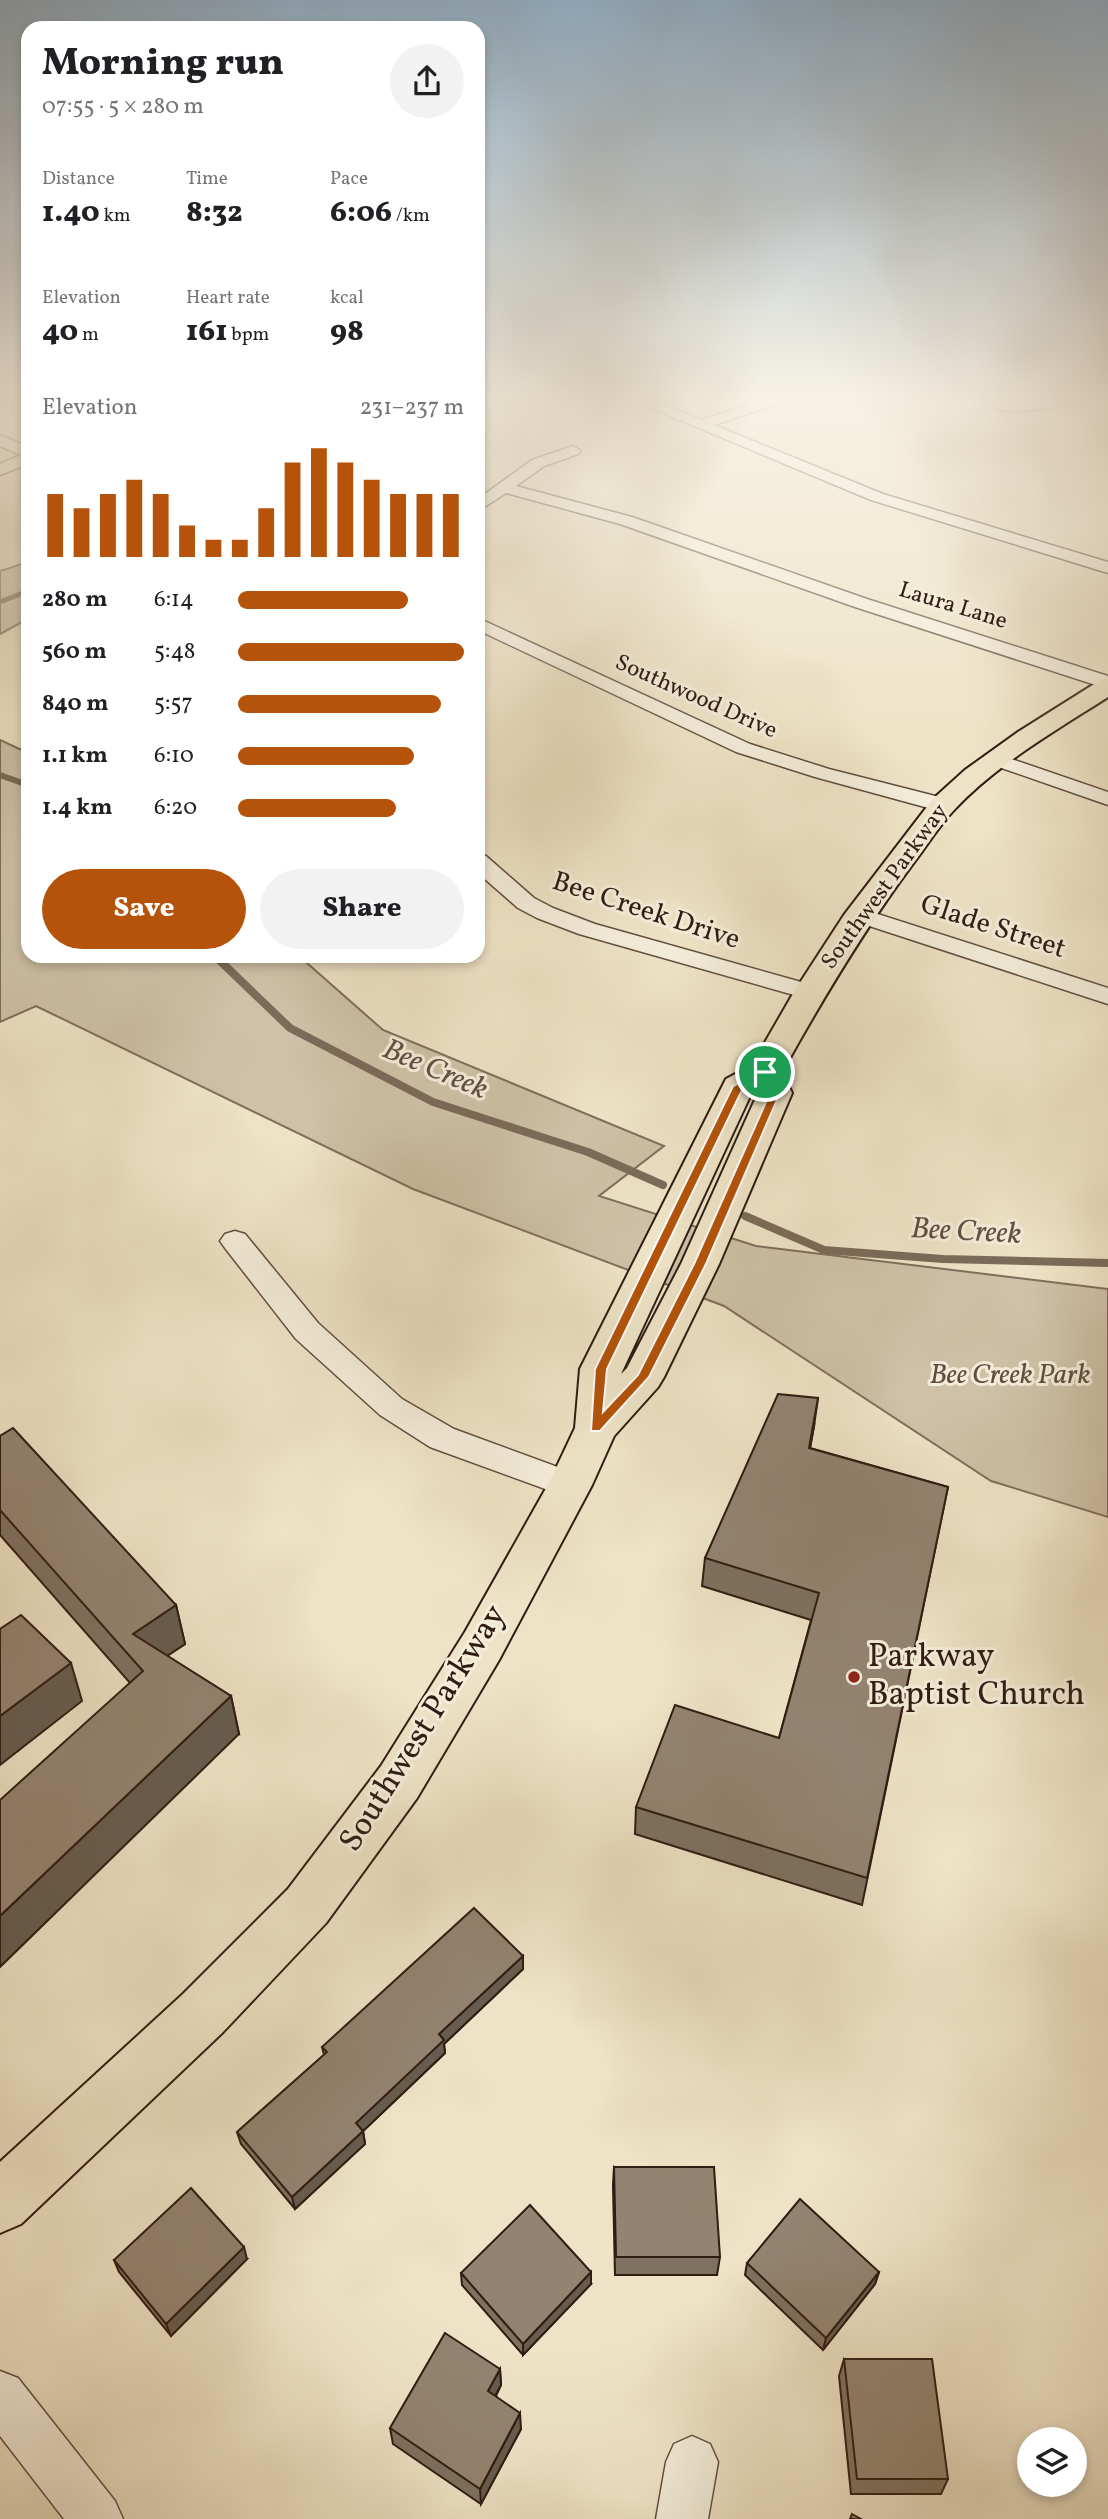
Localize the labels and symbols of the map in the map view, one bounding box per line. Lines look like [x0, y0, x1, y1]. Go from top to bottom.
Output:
street label: Laura Lane [895, 574, 1011, 638]
street label: Southwood Drive [610, 647, 782, 747]
street label: Southwest Parkway [814, 797, 956, 976]
street label: Bee Creek Drive [547, 862, 745, 960]
street label: Glade Street [915, 885, 1071, 969]
water label: Bee Creek [376, 1029, 494, 1111]
pin [735, 1042, 795, 1102]
water label: Bee Creek [910, 1208, 1022, 1256]
park label: Bee Creek Park [930, 1356, 1090, 1395]
street label: Southwest Parkway [329, 1596, 519, 1861]
place label: Parkway Baptist Church [868, 1635, 1085, 1719]
marker: Parkway Baptist Church [846, 1669, 862, 1685]

